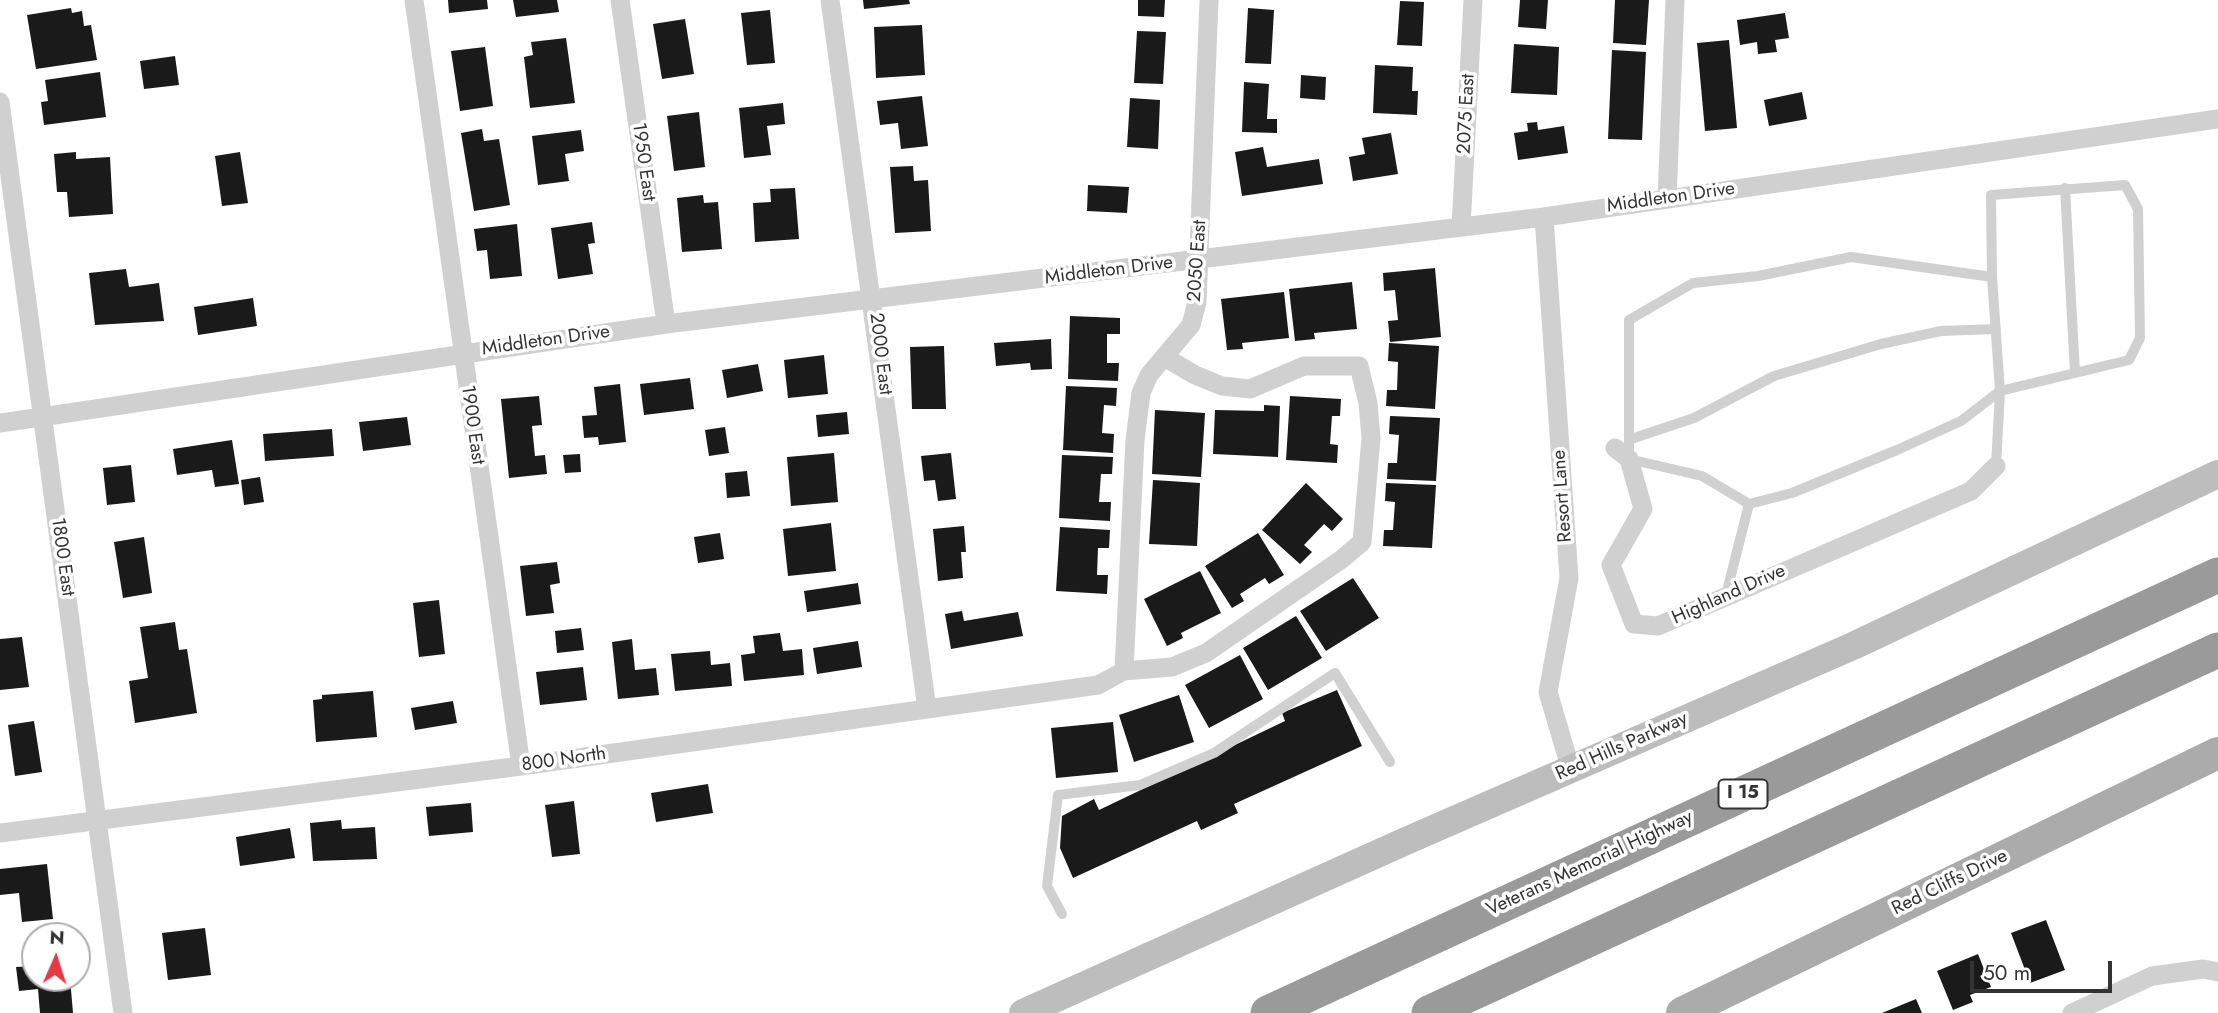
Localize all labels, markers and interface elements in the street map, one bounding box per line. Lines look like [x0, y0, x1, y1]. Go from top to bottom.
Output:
street label: 2075 East [1454, 73, 1480, 155]
street label: 1950 East [626, 121, 660, 203]
street label: Middleton Drive [1606, 178, 1736, 218]
street label: 2050 East [1184, 219, 1212, 303]
street label: Middleton Drive [1044, 252, 1174, 290]
street label: 2000 East [864, 312, 896, 396]
street label: Middleton Drive [481, 321, 611, 361]
street label: 1900 East [455, 384, 489, 466]
street label: Resort Lane [1548, 449, 1578, 543]
street label: 1800 East [45, 516, 79, 598]
street label: Highland Drive [1669, 560, 1789, 630]
street label: Red Hills Parkway [1552, 708, 1692, 786]
street label: 800 North [520, 743, 608, 777]
road number: I 15 [1718, 780, 1768, 808]
street label: Veterans Memorial Highway [1483, 806, 1697, 922]
street label: Red Cliffs Drive [1888, 845, 2012, 921]
north arrow [21, 922, 91, 992]
text: N [49, 924, 65, 951]
scale bar [1973, 946, 2115, 990]
text: 50 m [1983, 958, 2030, 988]

